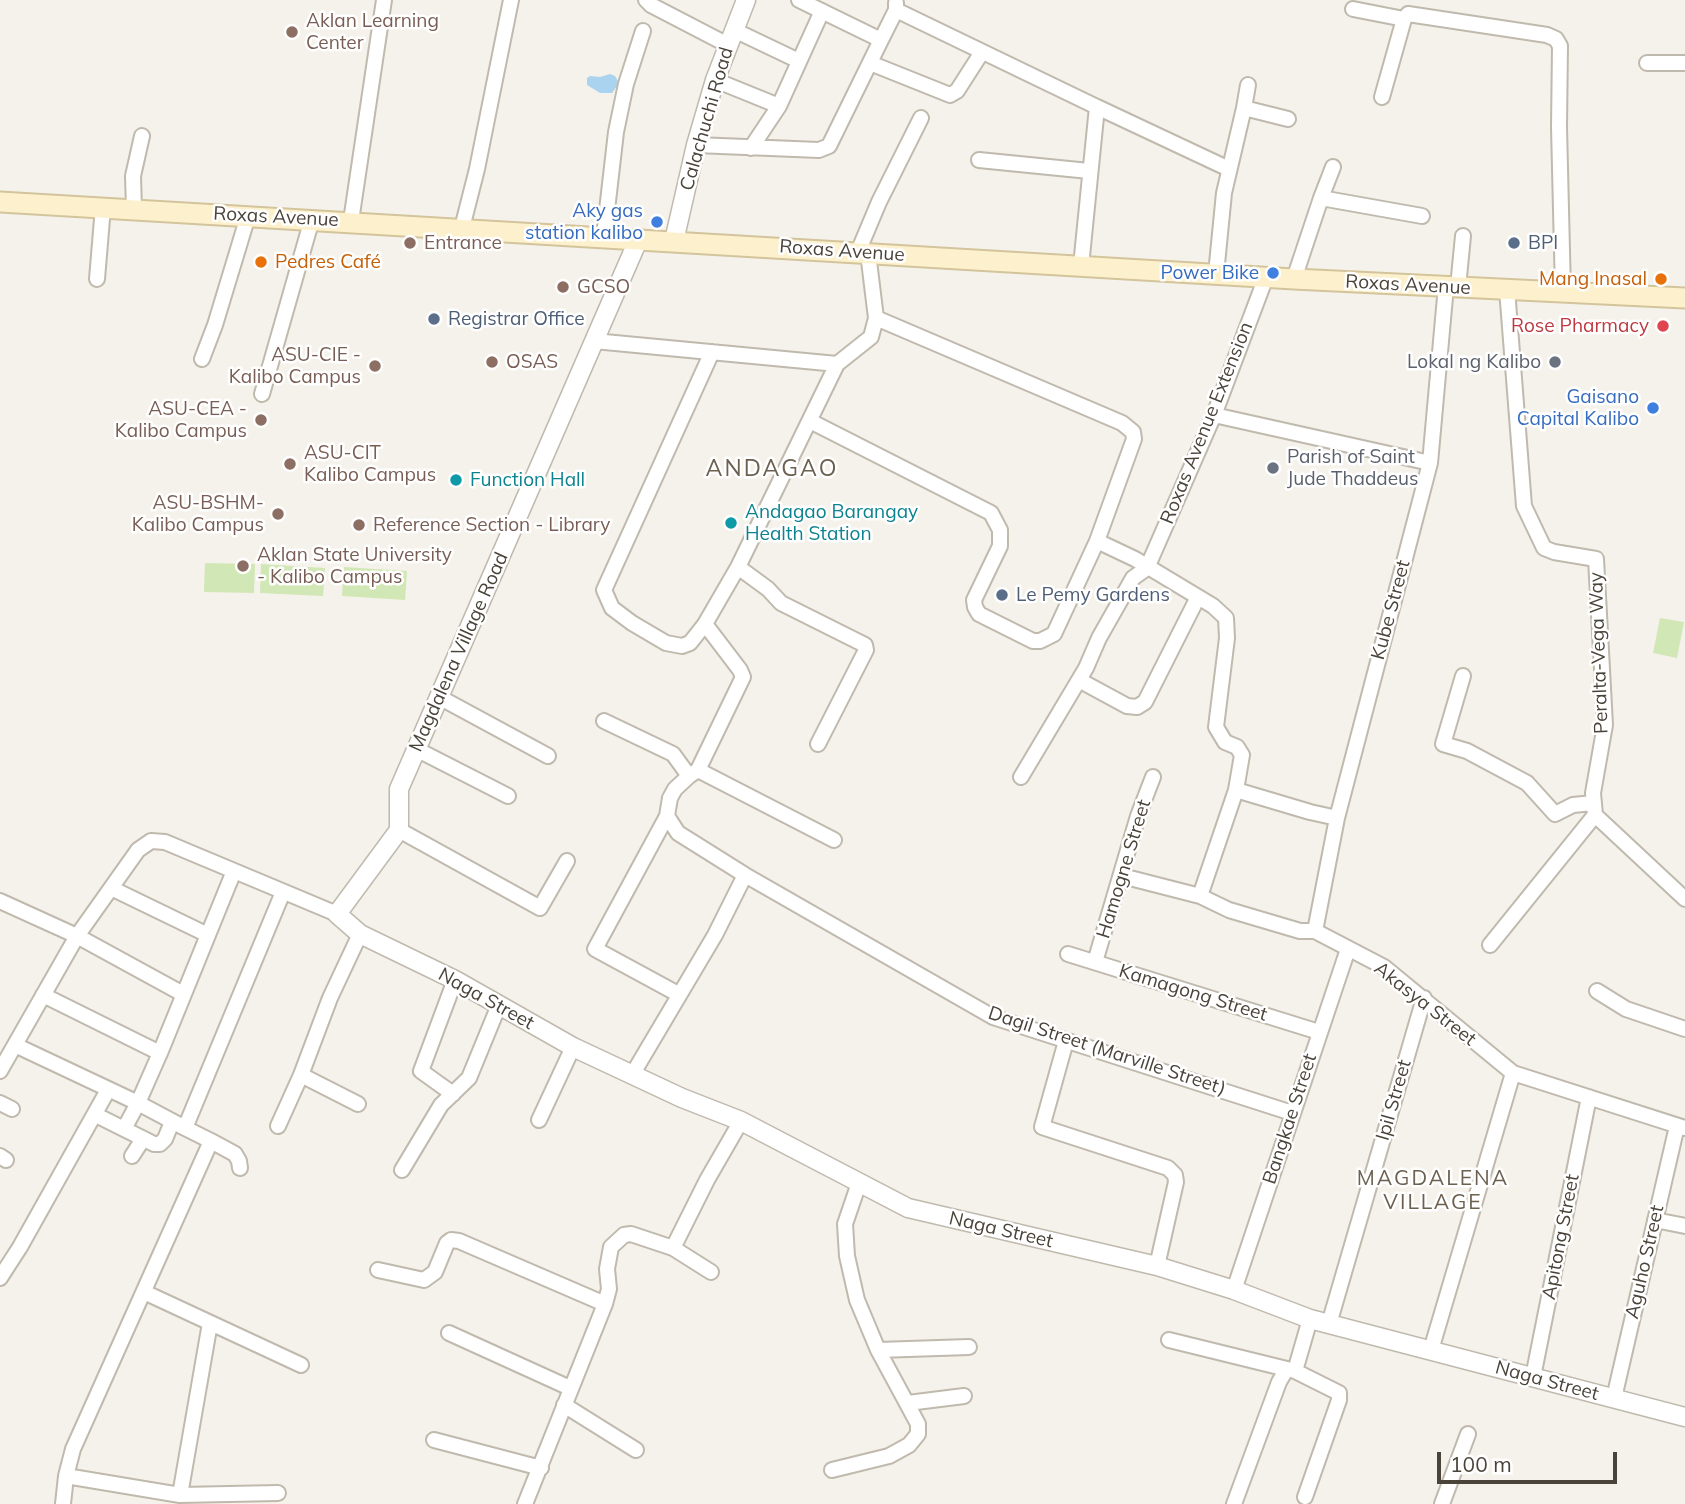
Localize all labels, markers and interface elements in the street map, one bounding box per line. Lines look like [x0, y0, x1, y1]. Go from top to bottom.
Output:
place label: Aklan Learning Center [306, 10, 439, 54]
marker: Aklan Learning Center [284, 24, 300, 40]
street label: Calachuchi Road [676, 45, 738, 193]
place label: Aky gas station kalibo [525, 200, 643, 244]
street label: Roxas Avenue [213, 202, 339, 232]
marker: Aky gas station kalibo [649, 214, 665, 230]
place label: Entrance [424, 232, 502, 254]
place label: BPI [1528, 232, 1558, 254]
marker: Entrance [402, 235, 418, 251]
street label: Roxas Avenue [779, 235, 905, 267]
marker: BPI [1506, 235, 1522, 251]
place label: Pedres Café [275, 251, 381, 273]
marker: Pedres Café [253, 254, 269, 270]
place label: Power Bike [1160, 262, 1259, 284]
marker: Power Bike [1265, 265, 1281, 281]
place label: Mang Inasal [1539, 268, 1647, 290]
street label: Roxas Avenue [1345, 270, 1471, 300]
marker: Mang Inasal [1653, 271, 1669, 287]
place label: GCSO [577, 276, 630, 298]
marker: GCSO [555, 279, 571, 295]
place label: Registrar Office [448, 308, 585, 330]
marker: Registrar Office [426, 311, 442, 327]
place label: Rose Pharmacy [1511, 315, 1649, 337]
marker: Rose Pharmacy [1655, 318, 1671, 334]
street label: Roxas Avenue Extension [1156, 319, 1258, 527]
place label: ASU-CIE - Kalibo Campus [229, 344, 361, 388]
place label: OSAS [506, 351, 558, 373]
place label: Lokal ng Kalibo [1407, 351, 1541, 373]
marker: OSAS [484, 354, 500, 370]
marker: Lokal ng Kalibo [1547, 354, 1563, 370]
marker: ASU-CIE - Kalibo Campus [367, 358, 383, 374]
place label: Gaisano Capital Kalibo [1517, 386, 1639, 430]
place label: ASU-CEA - Kalibo Campus [115, 398, 247, 442]
marker: Gaisano Capital Kalibo [1645, 400, 1661, 416]
marker: ASU-CEA - Kalibo Campus [253, 412, 269, 428]
place label: ASU-CIT Kalibo Campus [304, 442, 436, 486]
place label: Parish of Saint Jude Thaddeus [1287, 446, 1418, 490]
district label: ANDAGAO [706, 455, 838, 483]
marker: ASU-CIT Kalibo Campus [282, 456, 298, 472]
marker: Parish of Saint Jude Thaddeus [1265, 460, 1281, 476]
place label: Function Hall [470, 469, 585, 491]
marker: Function Hall [448, 472, 464, 488]
place label: ASU-BSHM- Kalibo Campus [132, 492, 264, 536]
place label: Andagao Barangay Health Station [745, 501, 918, 545]
marker: ASU-BSHM- Kalibo Campus [270, 506, 286, 522]
place label: Reference Section - Library [373, 514, 610, 536]
marker: Andagao Barangay Health Station [723, 515, 739, 531]
marker: Reference Section - Library [351, 517, 367, 533]
place label: Aklan State University - Kalibo Campus [257, 544, 452, 588]
street label: Magdalena Village Road [405, 549, 513, 755]
marker: Aklan State University - Kalibo Campus [235, 558, 251, 574]
street label: Kube Street [1367, 558, 1415, 662]
street label: Peralta-Vega Way [1585, 572, 1613, 734]
place label: Le Pemy Gardens [1016, 584, 1170, 606]
marker: Le Pemy Gardens [994, 587, 1010, 603]
street label: Hamogne Street [1092, 797, 1156, 941]
street label: Akasya Street [1369, 957, 1481, 1051]
street label: Kamagong Street [1116, 960, 1270, 1026]
street label: Naga Street [434, 963, 538, 1035]
street label: Dagil Street (Marville Street) [985, 1002, 1229, 1100]
street label: Bangkae Street [1258, 1051, 1322, 1187]
street label: Ipil Street [1372, 1057, 1416, 1143]
district label: MAGDALENA VILLAGE [1358, 1166, 1508, 1216]
street label: Apitong Street [1538, 1172, 1584, 1302]
street label: Aguho Street [1621, 1203, 1669, 1321]
street label: Naga Street [947, 1207, 1055, 1253]
street label: Naga Street [1493, 1356, 1601, 1406]
scale bar [1440, 1438, 1620, 1482]
text: 100 m [1450, 1451, 1512, 1477]

